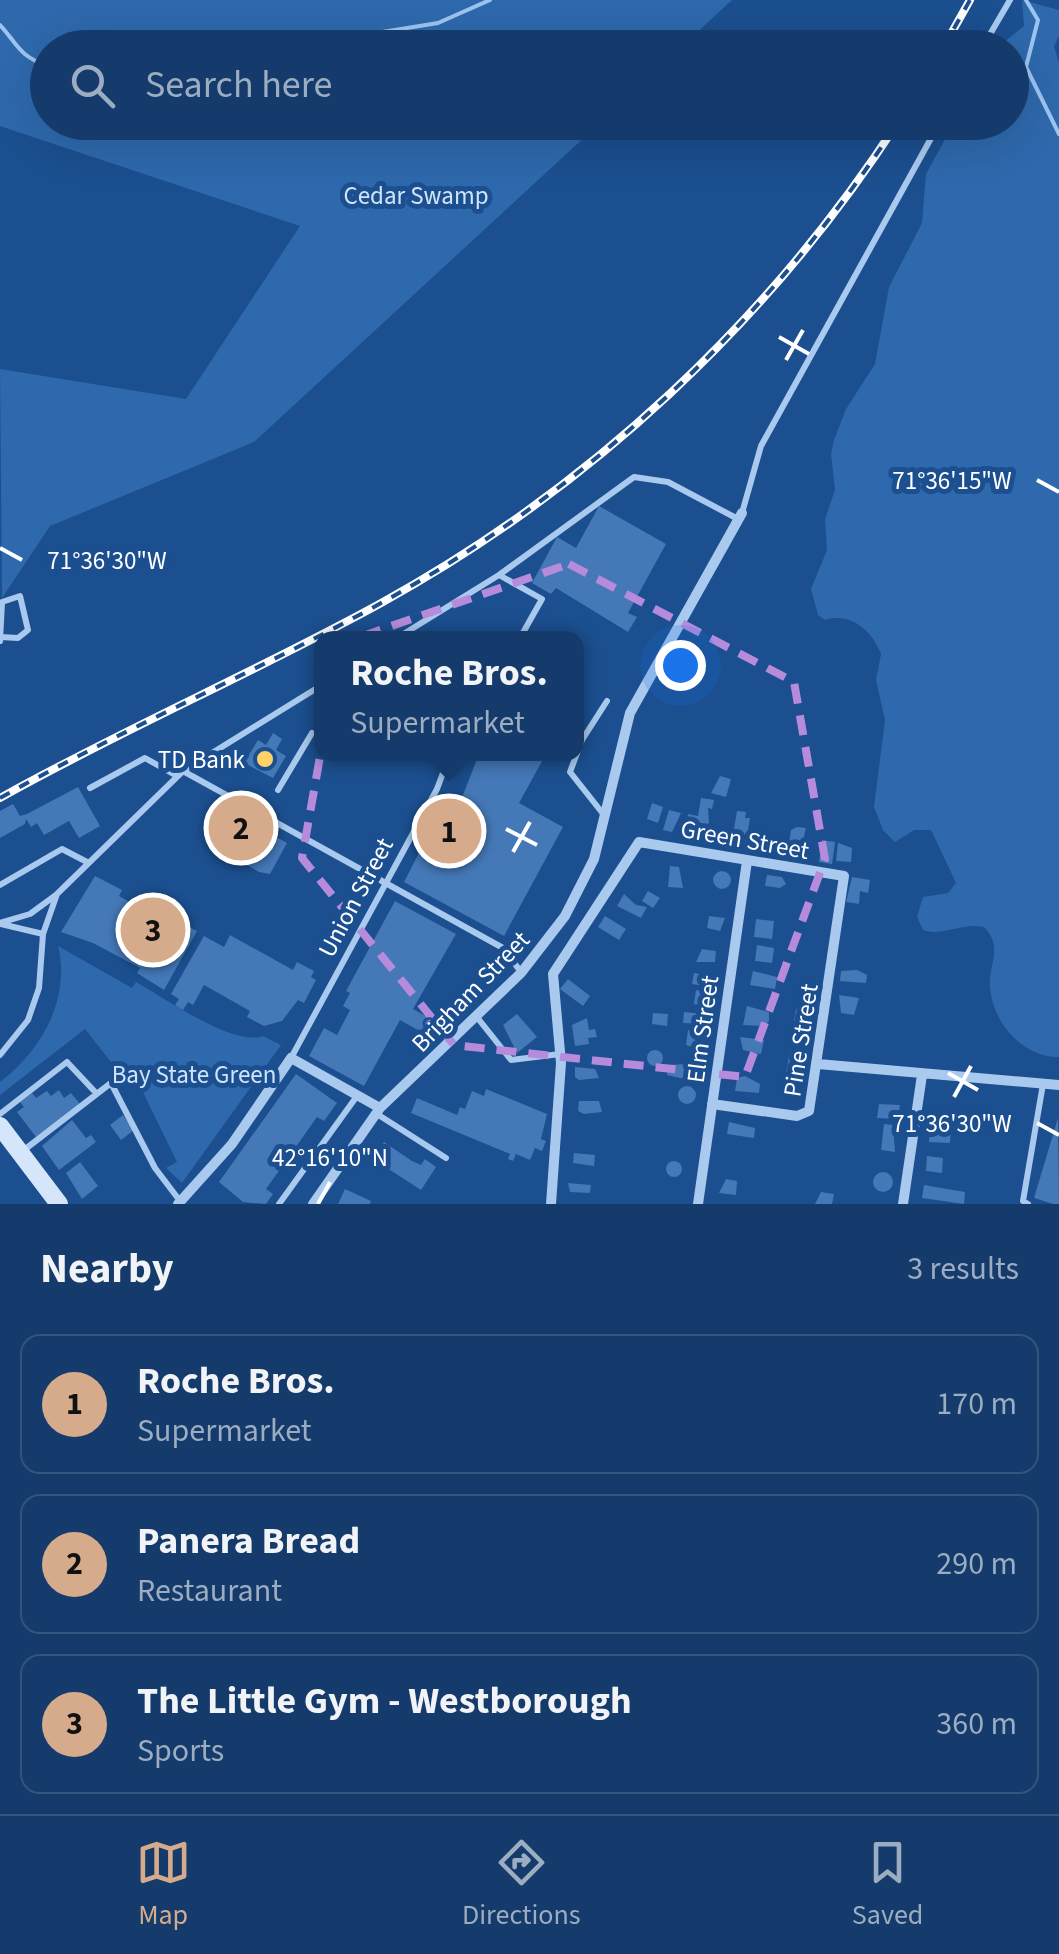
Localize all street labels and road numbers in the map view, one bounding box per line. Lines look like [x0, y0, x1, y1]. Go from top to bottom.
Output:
street label: Green Street [678, 811, 812, 869]
street label: Union Street [309, 831, 403, 964]
street label: Brigham Street [403, 922, 538, 1061]
street label: Elm Street [678, 973, 728, 1085]
street label: Pine Street [774, 980, 828, 1099]

